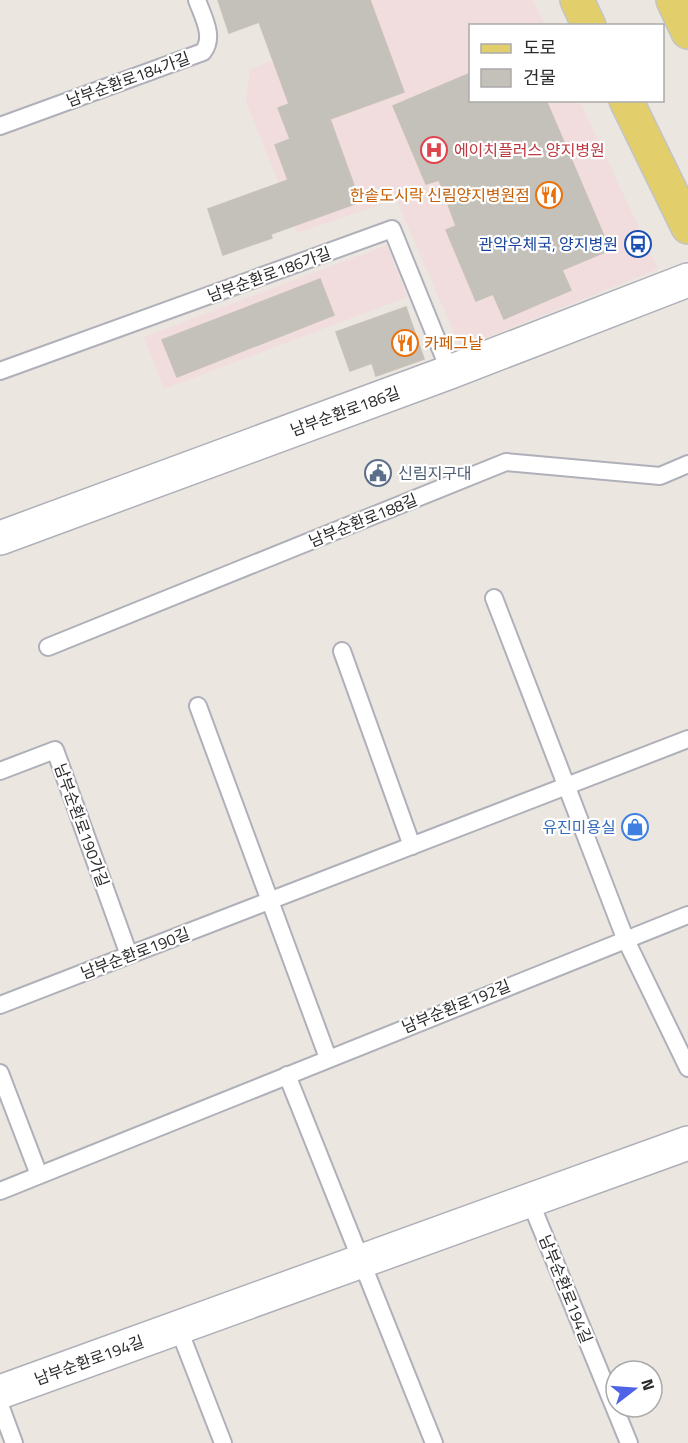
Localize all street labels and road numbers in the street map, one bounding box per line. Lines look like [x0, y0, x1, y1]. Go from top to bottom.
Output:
street label: 남부순환로184가길 [63, 46, 193, 112]
street label: 남부순환로186가길 [204, 241, 334, 307]
street label: 남부순환로186길 [287, 380, 403, 442]
street label: 남부순환로188길 [305, 487, 421, 553]
street label: 남부순환로190가길 [49, 760, 115, 890]
street label: 남부순환로190길 [77, 921, 193, 985]
street label: 남부순환로192길 [398, 973, 514, 1039]
street label: 남부순환로194길 [533, 1231, 599, 1347]
street label: 남부순환로194길 [31, 1329, 147, 1391]

